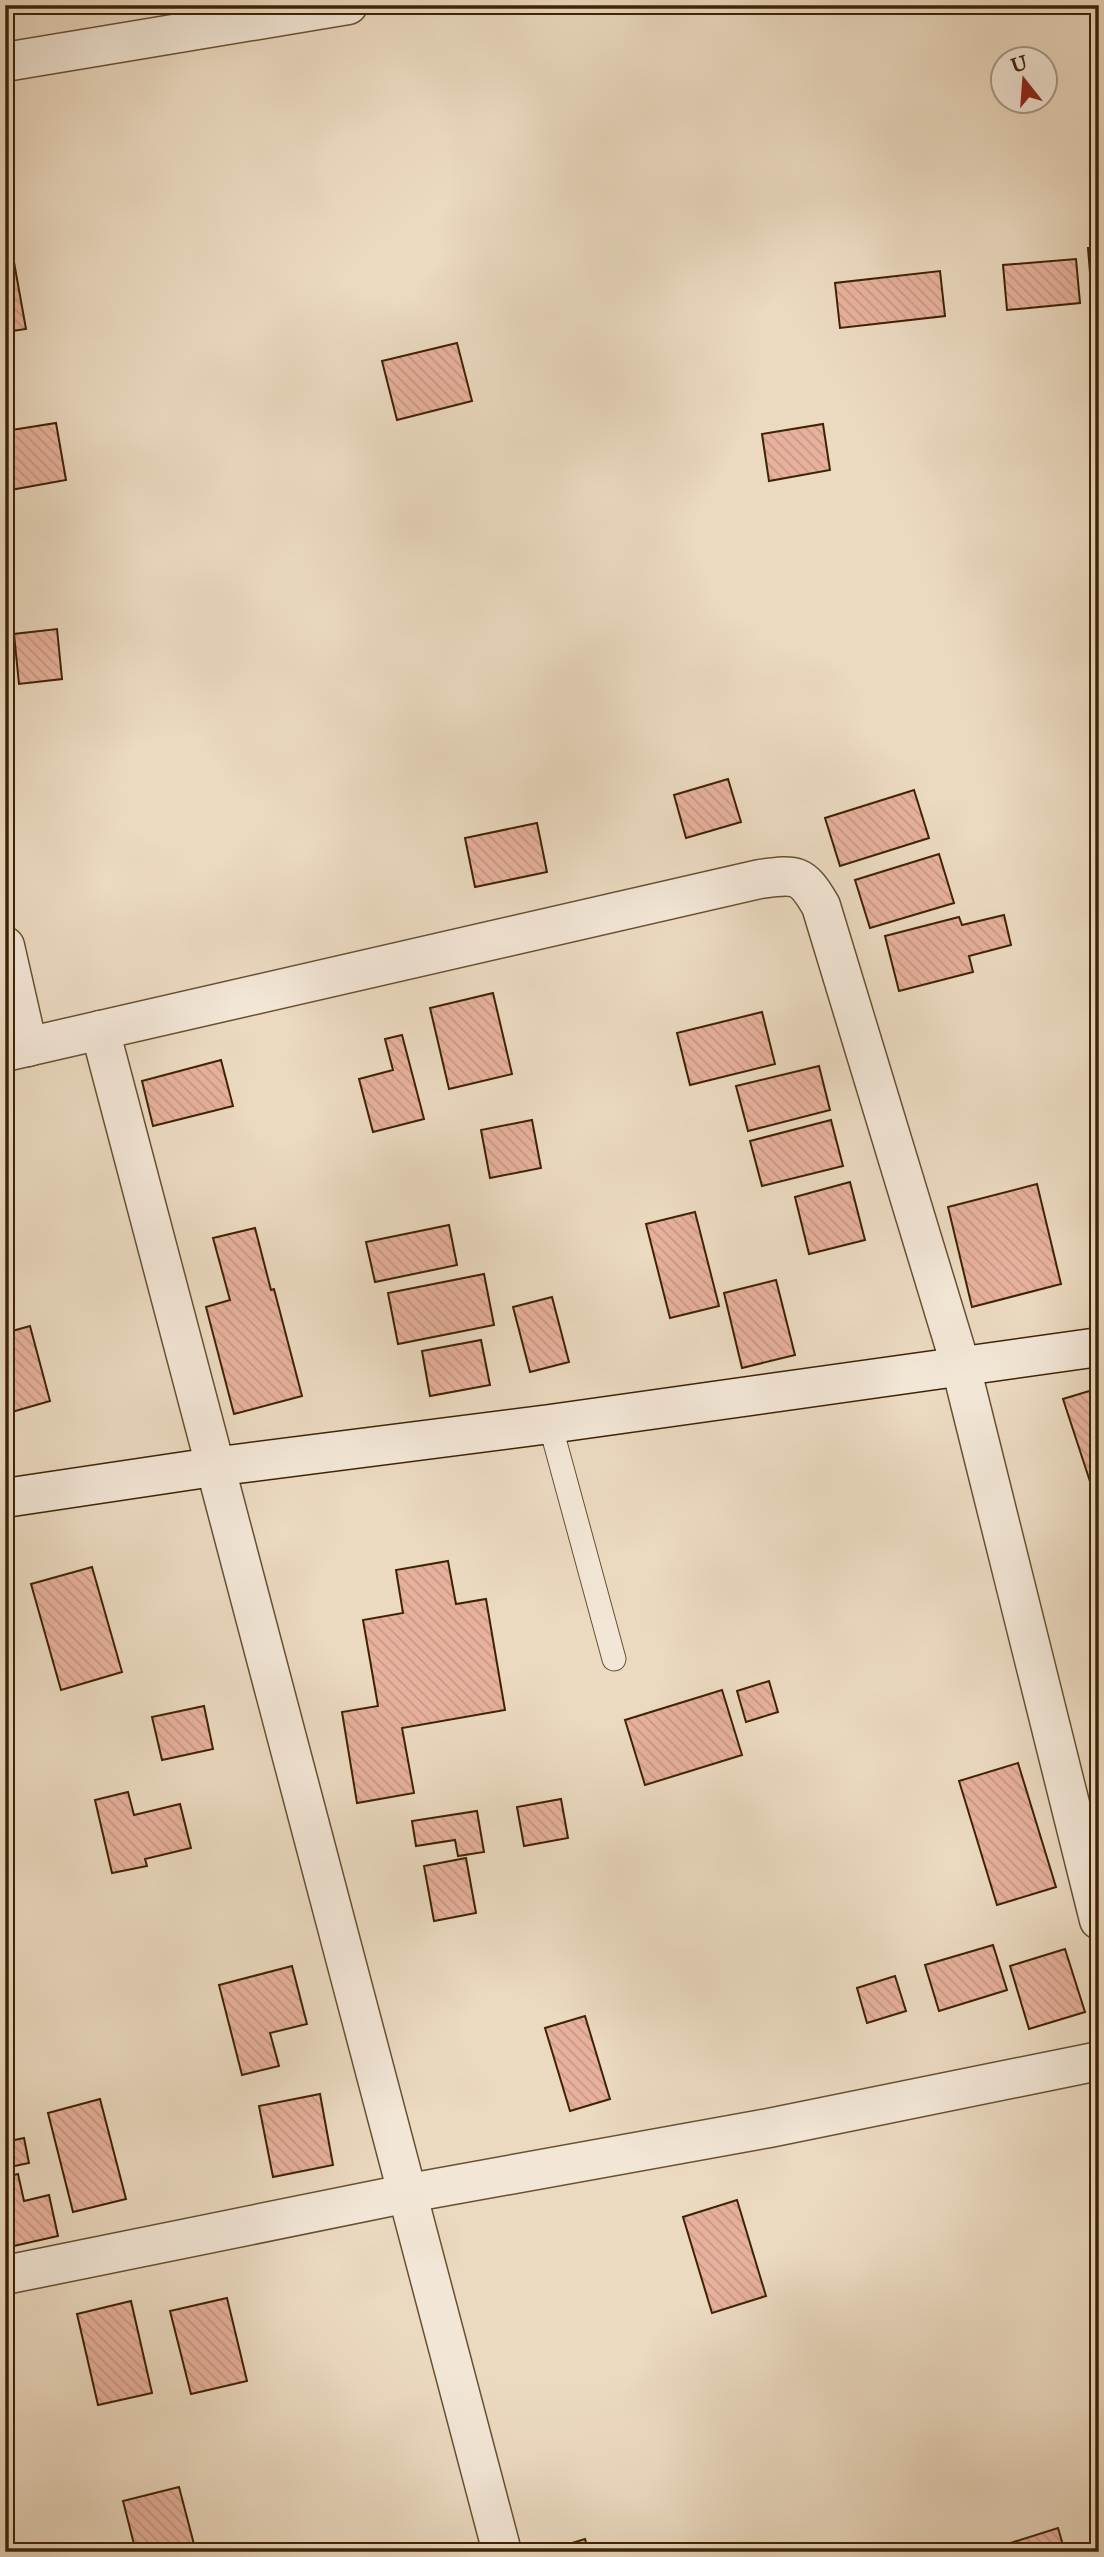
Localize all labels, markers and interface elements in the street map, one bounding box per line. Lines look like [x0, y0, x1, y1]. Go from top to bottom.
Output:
north arrow [988, 46, 1058, 116]
text: U [1008, 51, 1031, 79]

